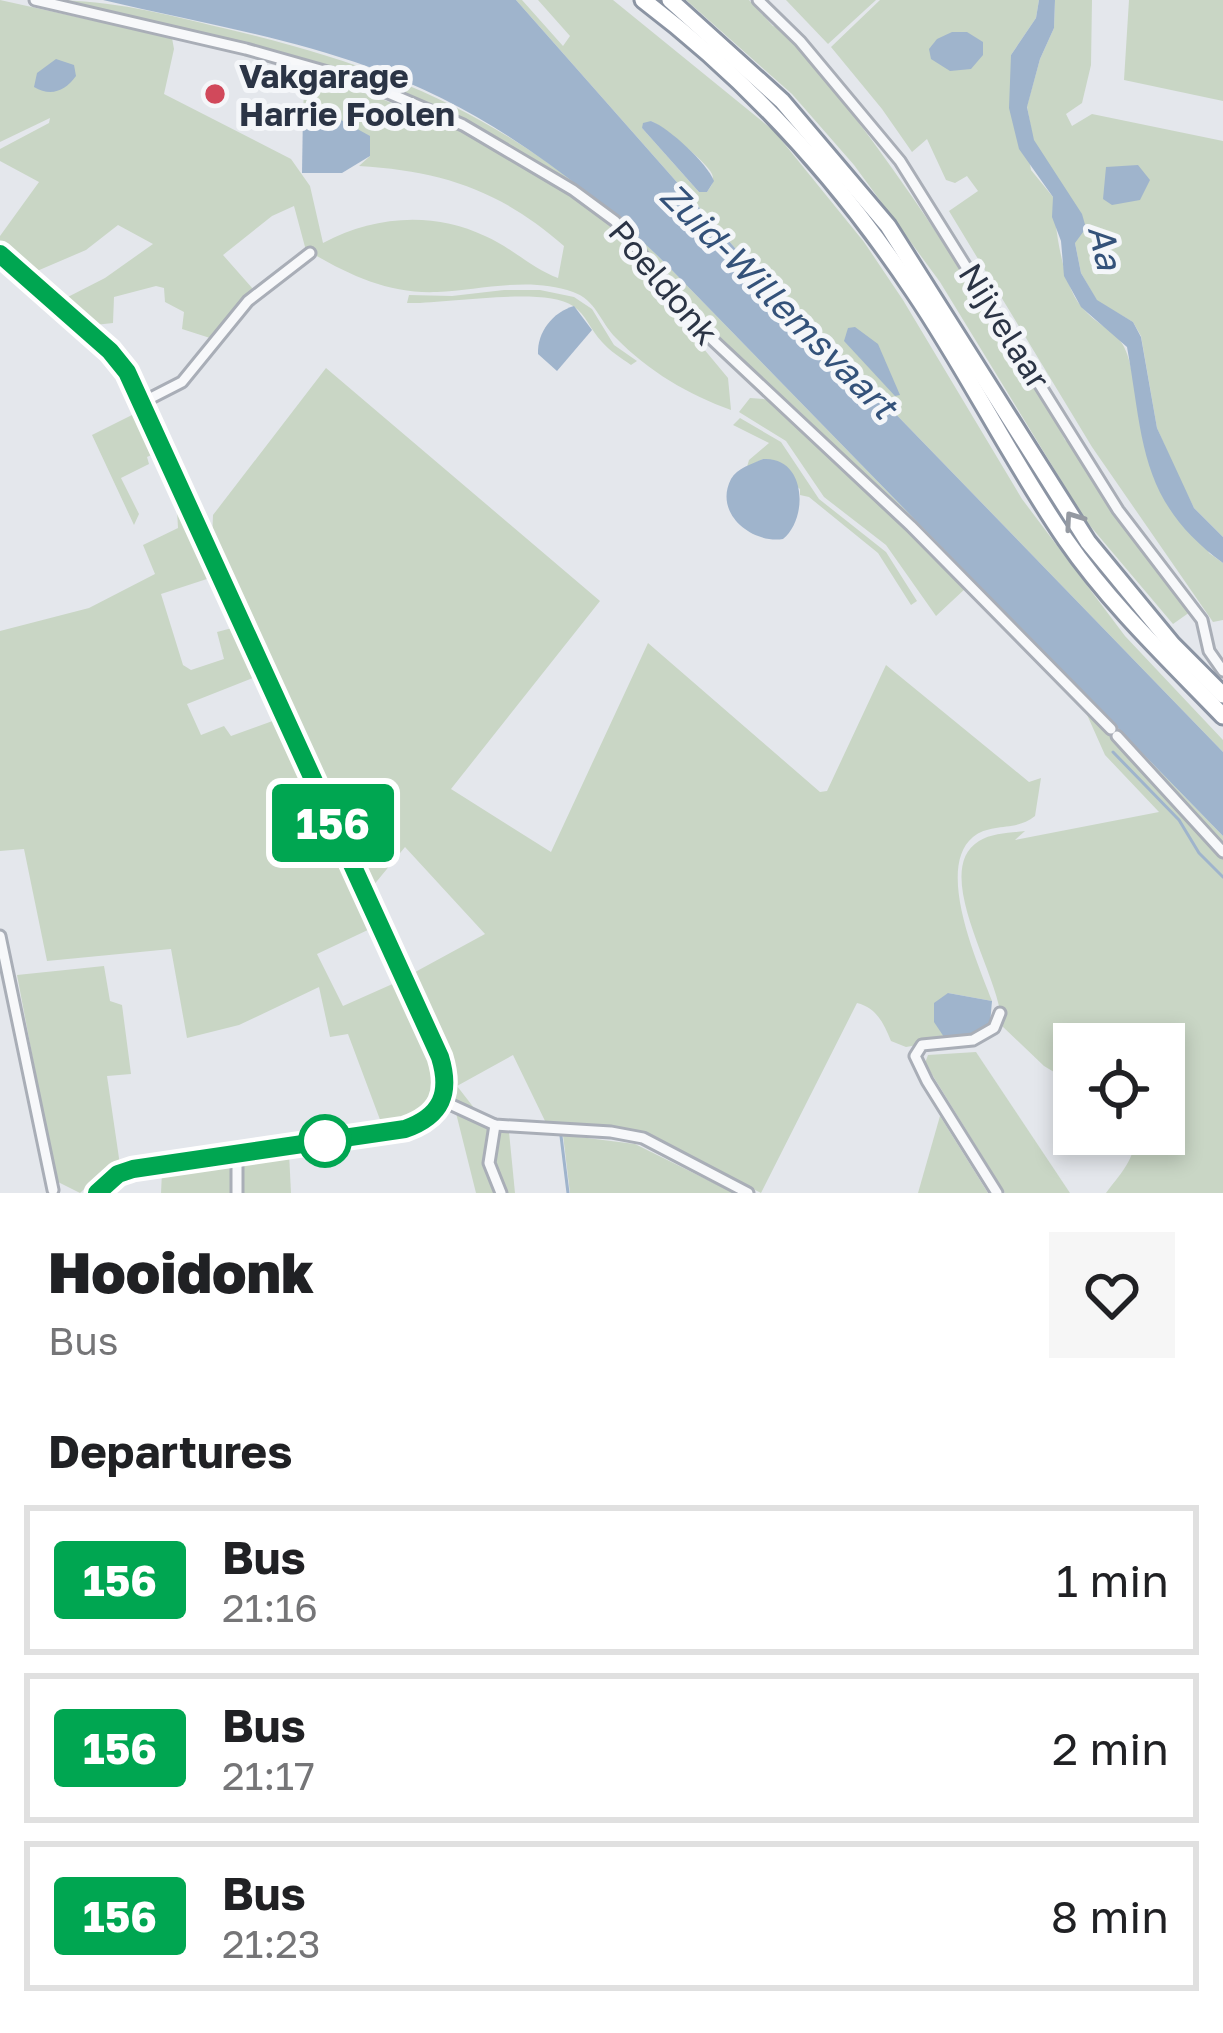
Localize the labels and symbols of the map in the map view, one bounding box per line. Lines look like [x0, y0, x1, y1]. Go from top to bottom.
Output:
place label: Vakgarage Harrie Foolen [239, 56, 455, 133]
marker: Vakgarage Harrie Foolen [202, 81, 228, 107]
water label: Zuid-Willemsvaart [652, 173, 908, 429]
street label: Poeldonk [601, 212, 727, 352]
water label: Aa [1080, 220, 1132, 275]
street label: Nijvelaar [951, 256, 1059, 396]
one-way arrow [1065, 511, 1087, 533]
line badge: 156 [264, 784, 402, 862]
unlabelled marker [300, 1116, 350, 1166]

